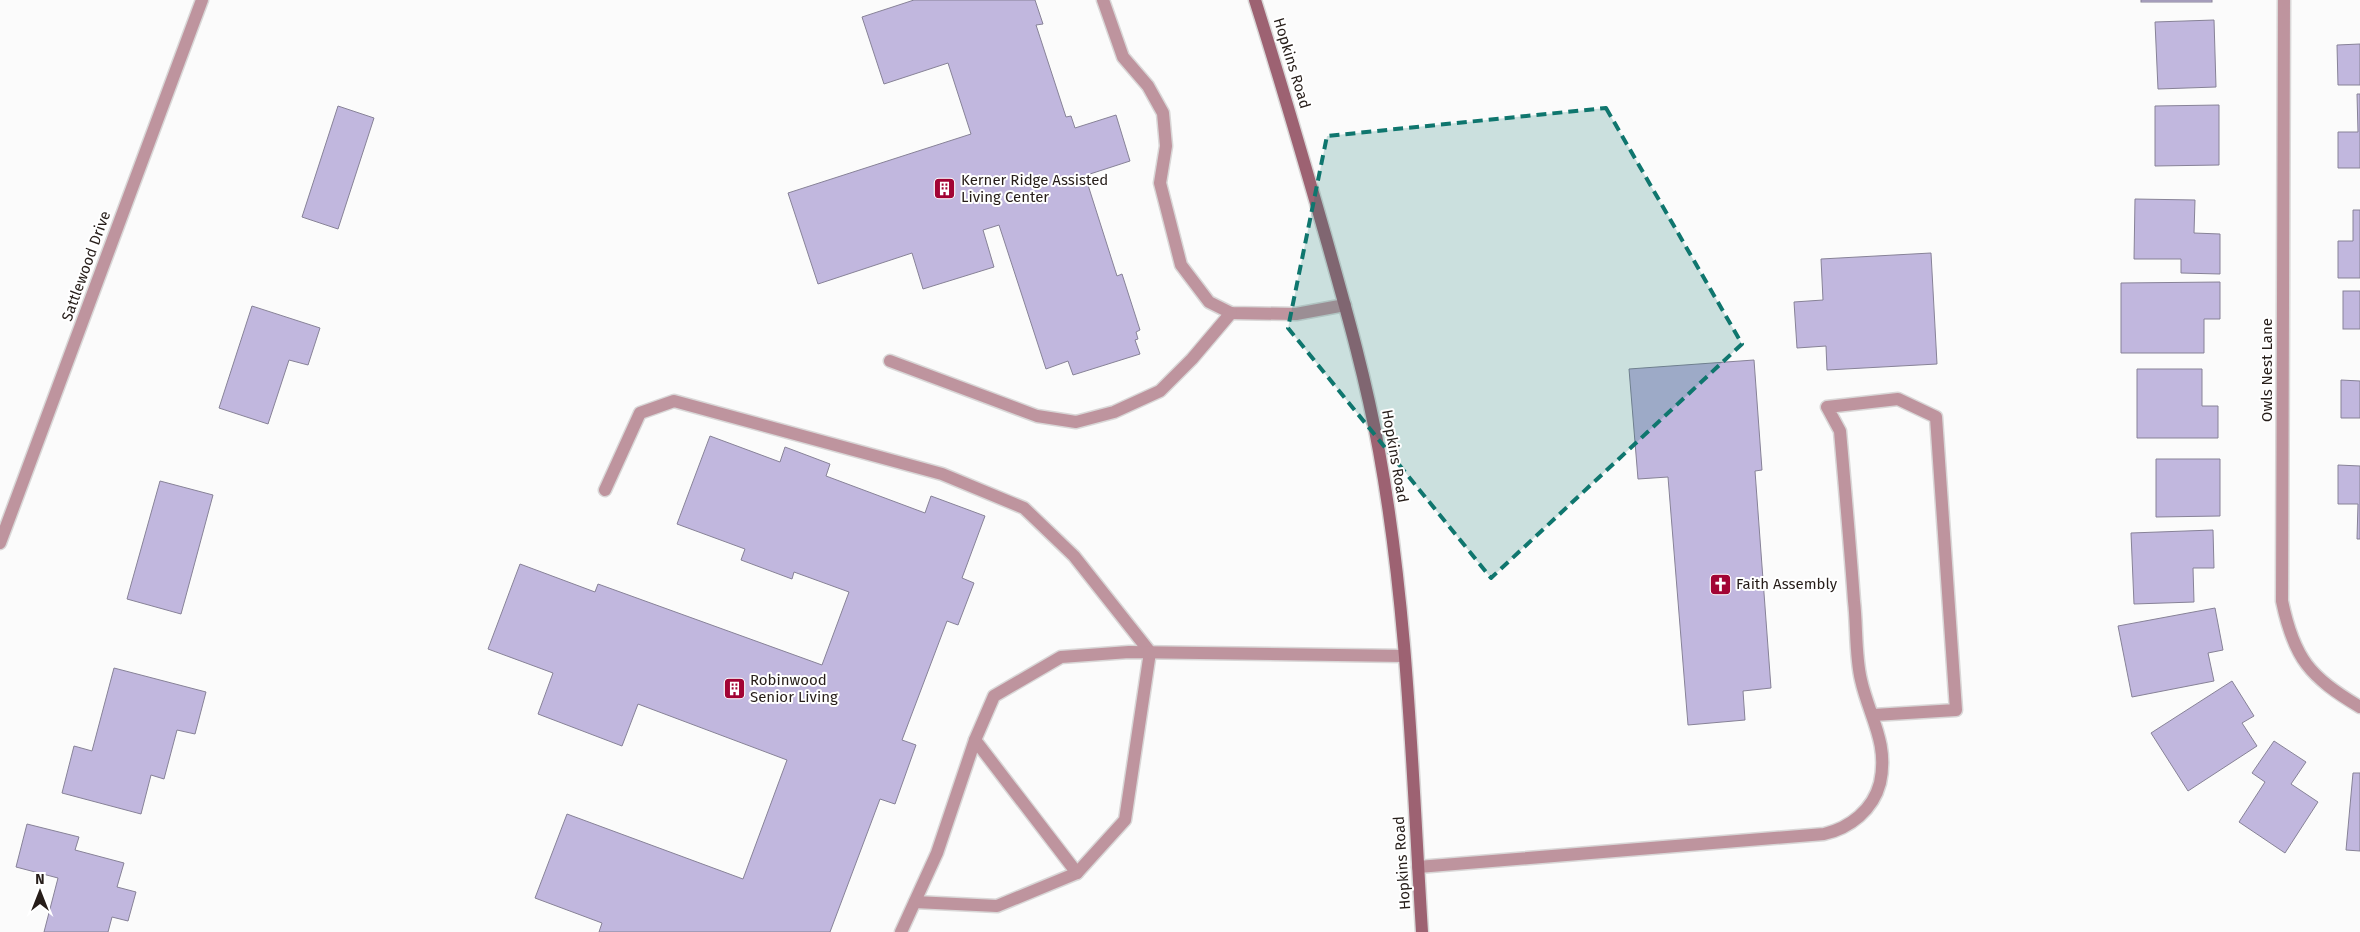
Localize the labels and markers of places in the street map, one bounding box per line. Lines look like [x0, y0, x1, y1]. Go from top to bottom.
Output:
place label: Kerner Ridge Assisted Living Center [961, 171, 1108, 206]
building icon: Kerner Ridge Assisted Living Center [933, 177, 957, 201]
church icon: Faith Assembly [1708, 572, 1732, 596]
place label: Faith Assembly [1736, 575, 1838, 593]
place label: Robinwood Senior Living [750, 671, 838, 706]
building icon: Robinwood Senior Living [722, 677, 746, 701]

